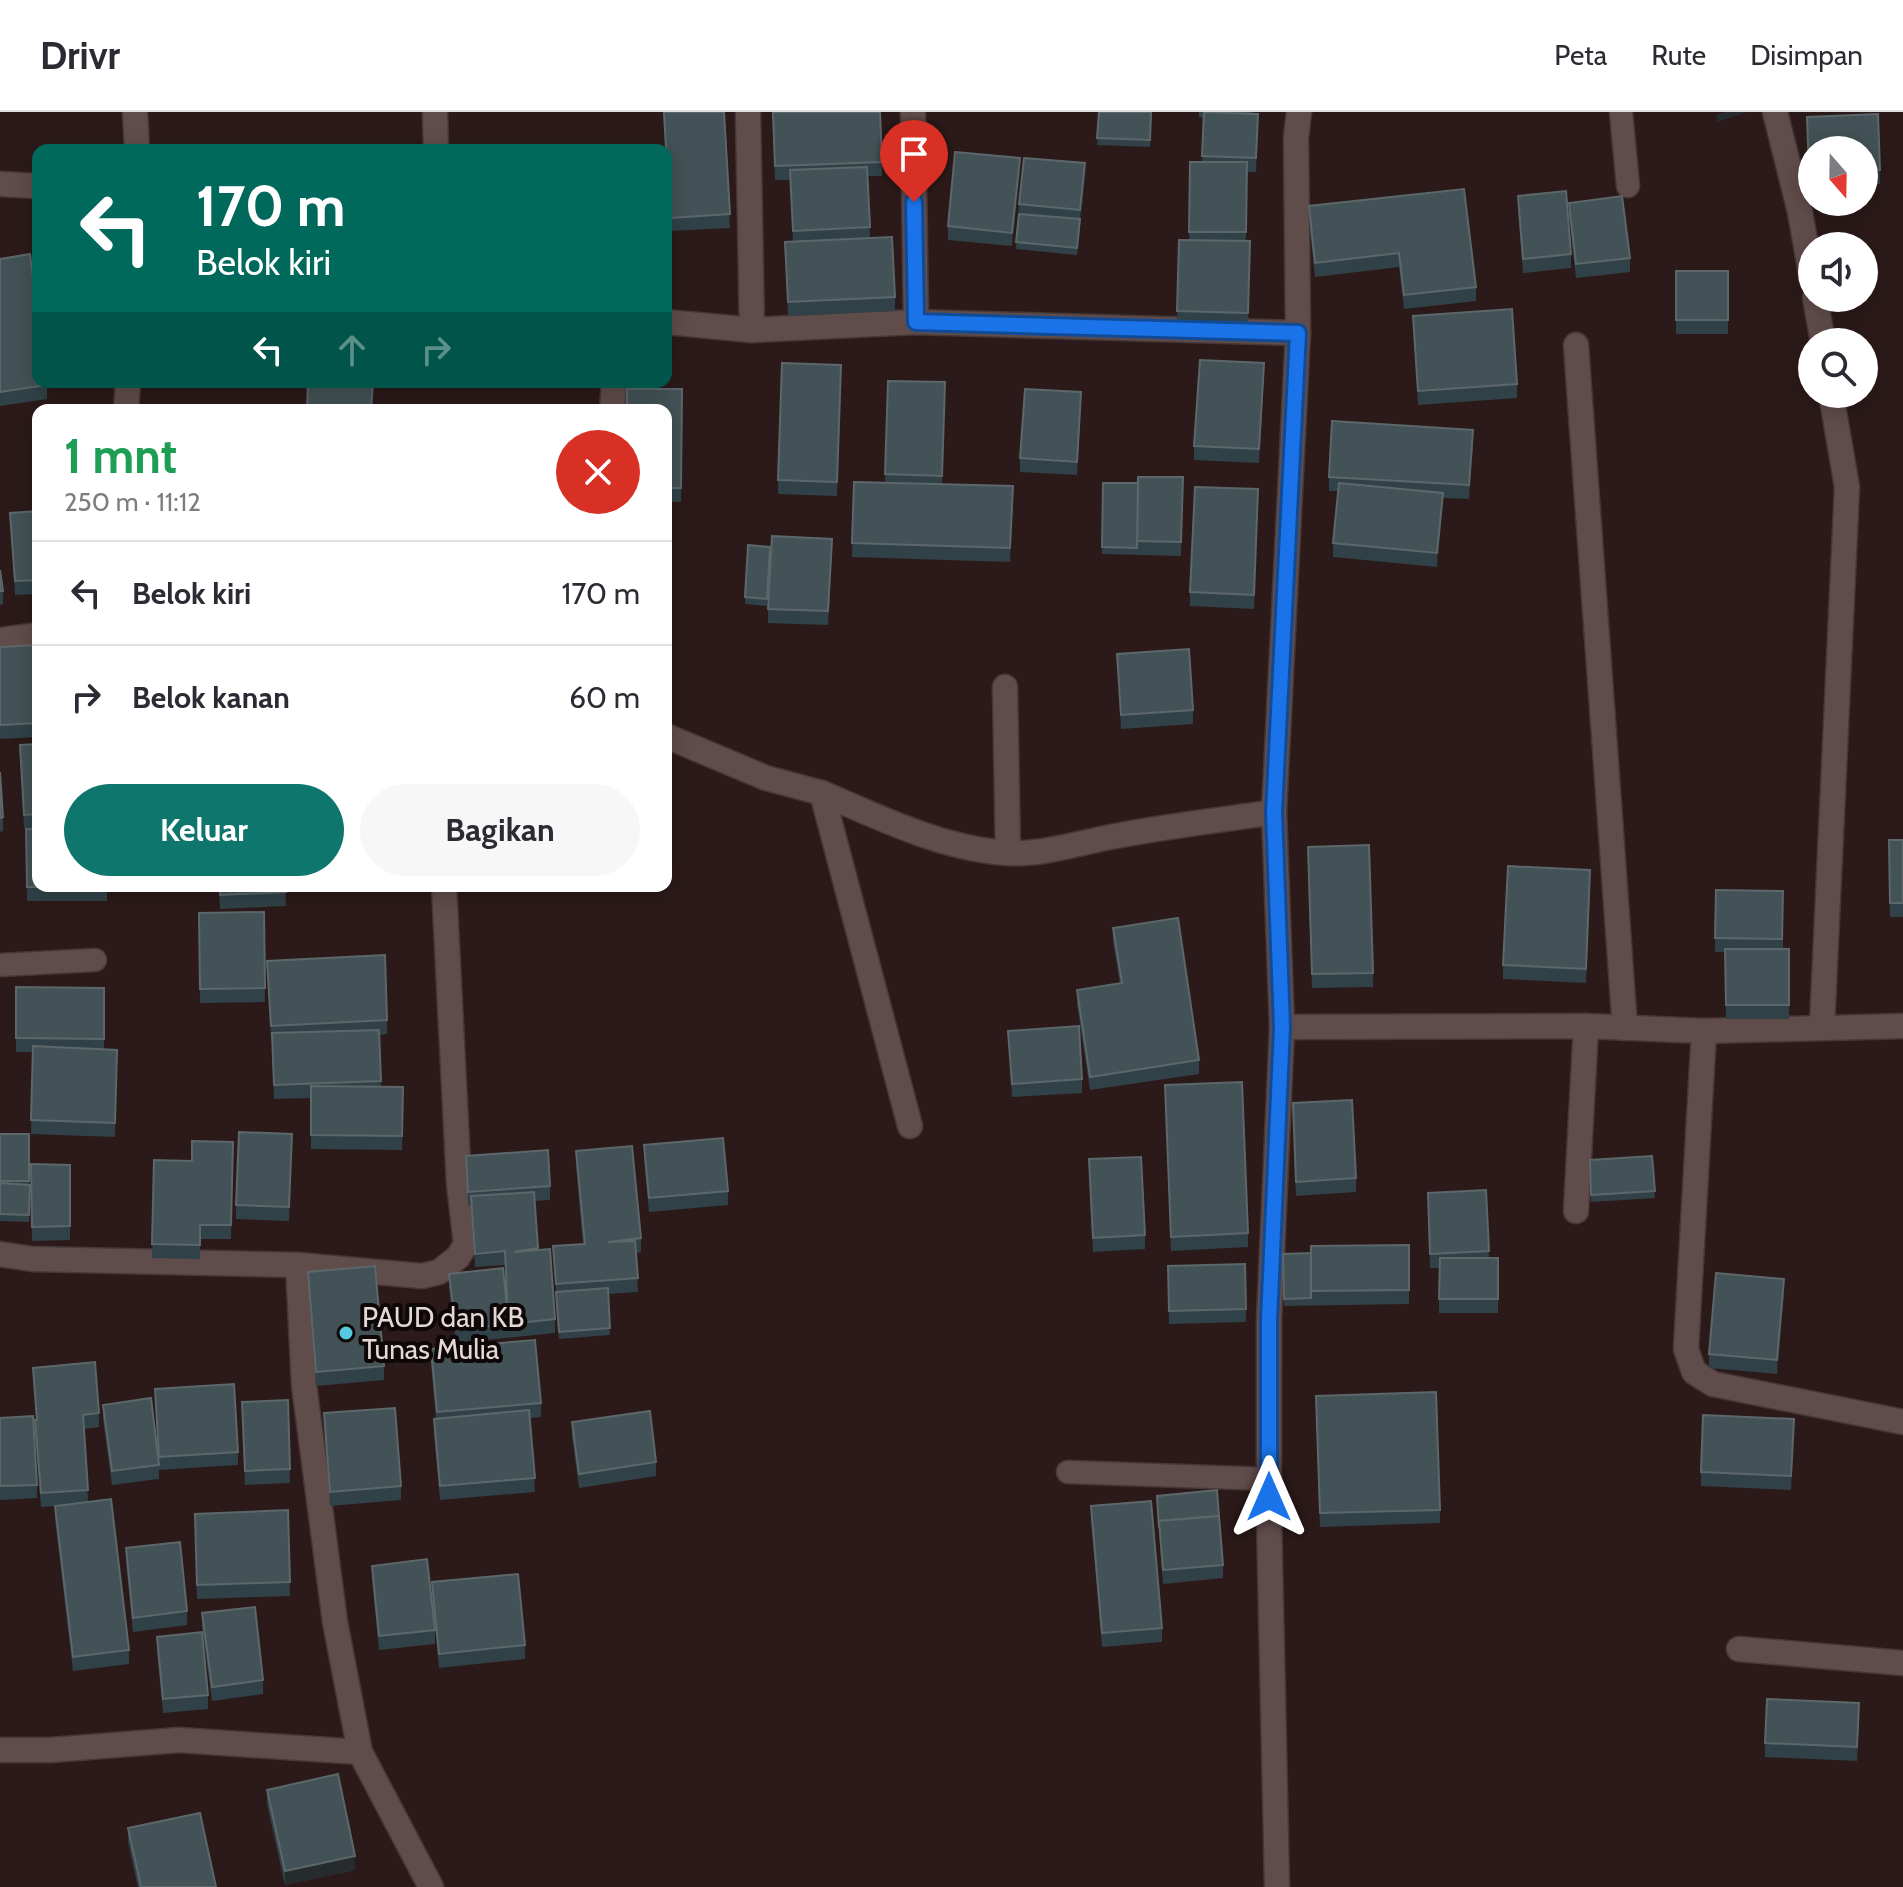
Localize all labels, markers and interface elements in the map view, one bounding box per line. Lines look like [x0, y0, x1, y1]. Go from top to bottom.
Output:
text: Drivr [40, 32, 120, 79]
text: Peta [1554, 38, 1607, 72]
text: Rute [1651, 38, 1706, 72]
text: Disimpan [1750, 38, 1863, 72]
pin [880, 120, 948, 202]
icon: arrive [892, 132, 936, 176]
north arrow [1798, 136, 1878, 216]
map controls [1798, 136, 1878, 408]
text: 170 m [196, 172, 346, 240]
icon: left [64, 176, 168, 280]
button: sound [1798, 232, 1878, 312]
text: Belok kiri [196, 240, 331, 284]
icon: left [246, 328, 290, 372]
icon: ahead [330, 328, 374, 372]
icon: right [414, 328, 458, 372]
button: search [1798, 328, 1878, 408]
text: 1 mnt [64, 427, 177, 485]
button: close [556, 430, 640, 514]
text: 250 m · 11:12 [64, 486, 201, 518]
icon: left [64, 571, 108, 615]
text: Belok kiri [132, 575, 251, 612]
text: 170 m [561, 575, 640, 612]
icon: right [64, 675, 108, 719]
text: Belok kanan [132, 679, 290, 716]
text: 60 m [569, 679, 640, 716]
button: Keluar [64, 784, 344, 876]
button: Bagikan [360, 784, 640, 876]
place label: PAUD dan KB Tunas Mulia [362, 1300, 524, 1366]
marker: PAUD dan KB Tunas Mulia [337, 1324, 355, 1342]
position arrow [1227, 1455, 1311, 1539]

